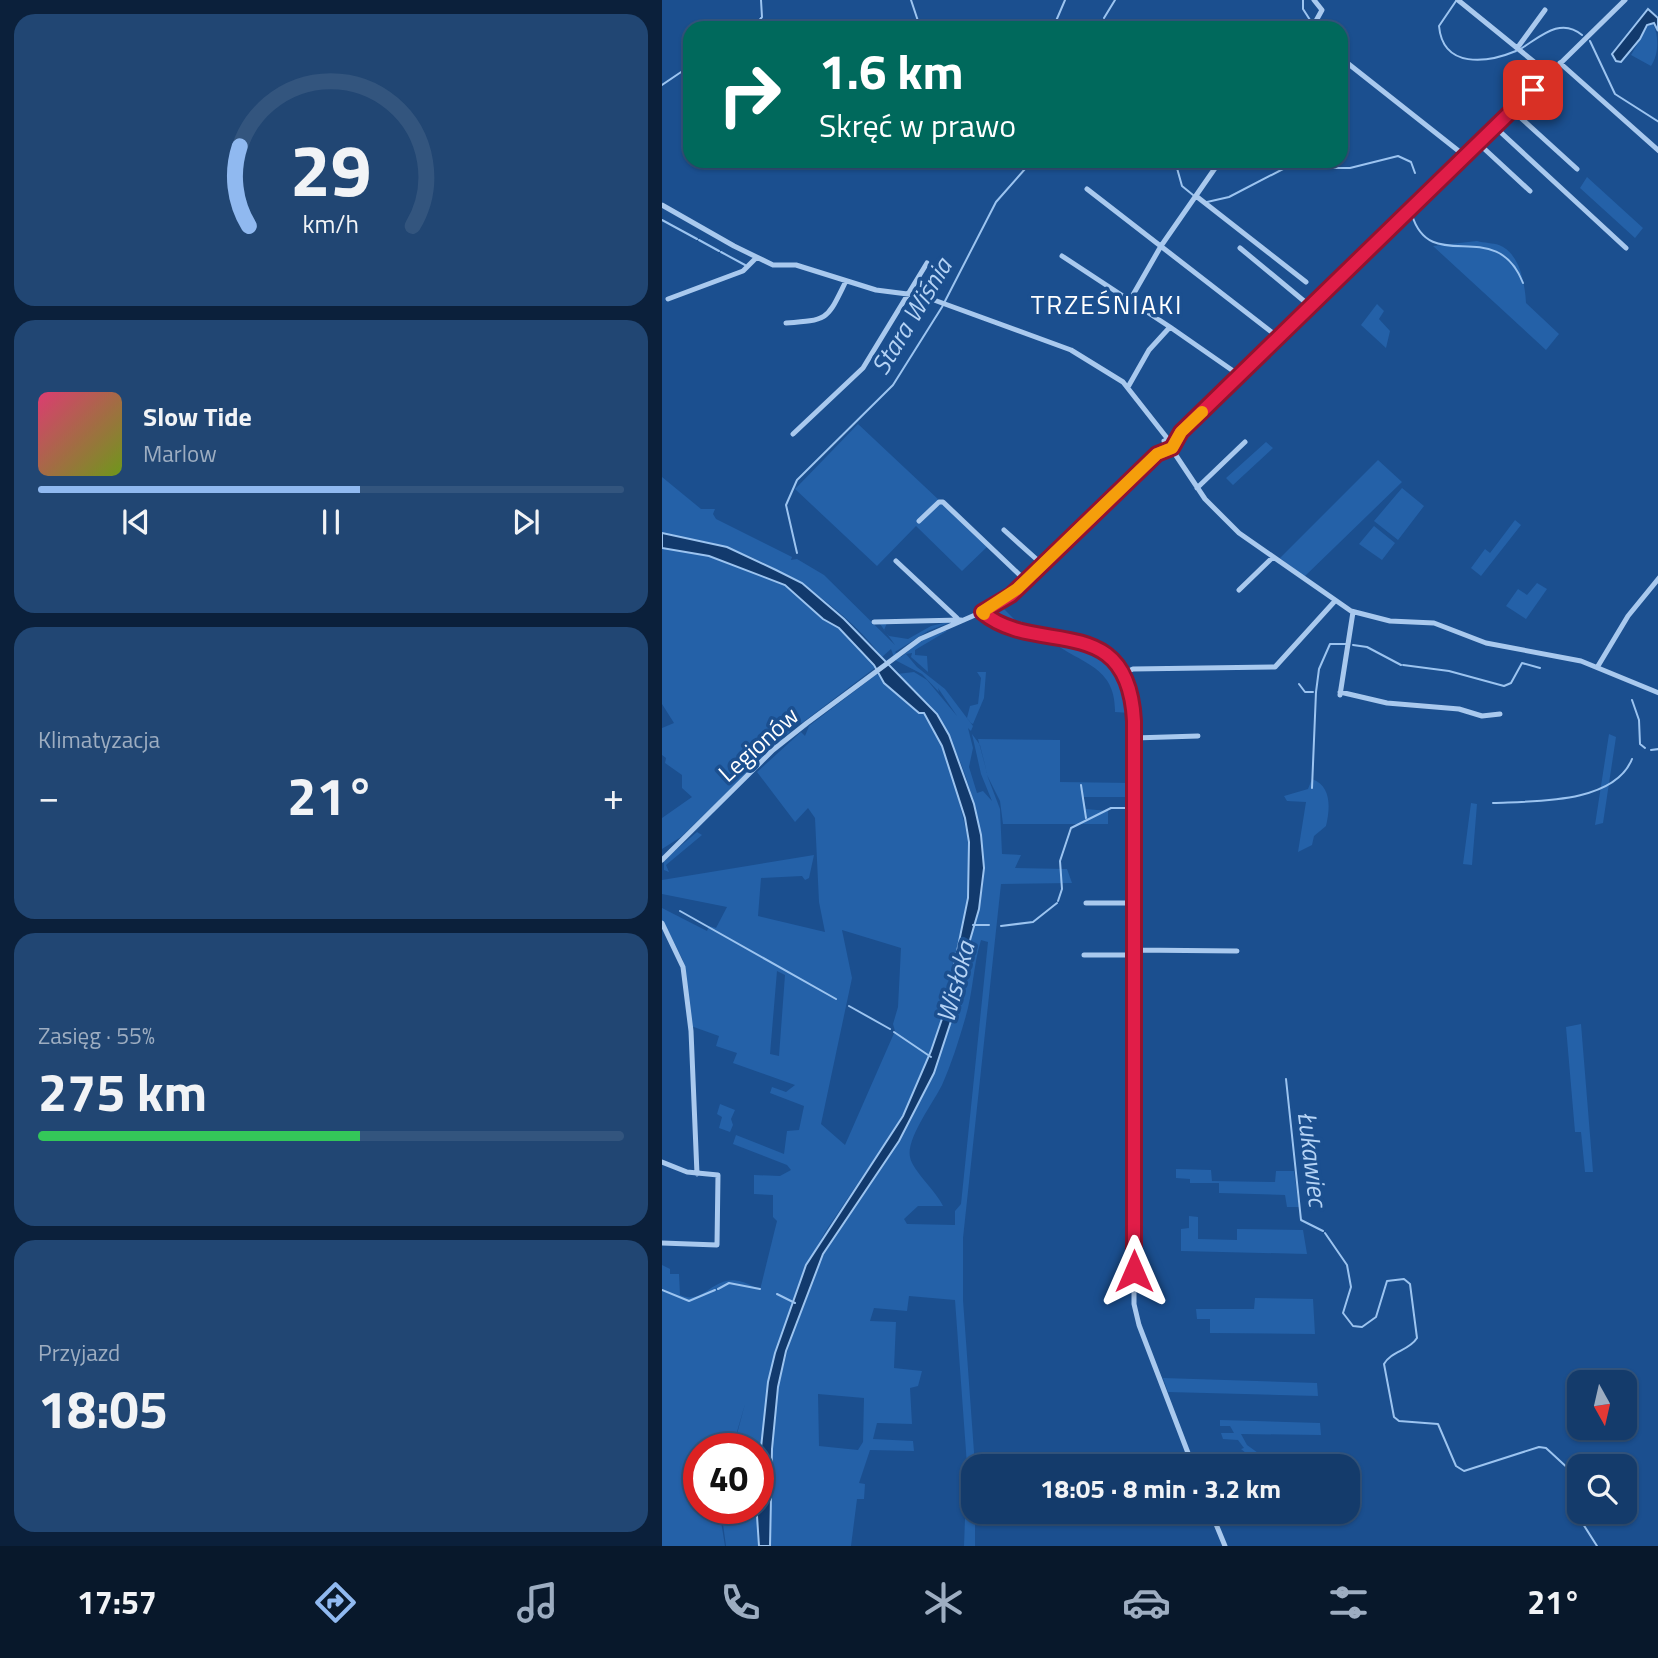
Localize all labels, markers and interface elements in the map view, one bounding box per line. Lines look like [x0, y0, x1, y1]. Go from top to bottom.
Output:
text: 1.6 km [819, 33, 964, 108]
icon: right [704, 49, 795, 140]
pin [1503, 60, 1563, 120]
icon: arrive [1514, 71, 1552, 109]
text: Skręć w prawo [819, 101, 1016, 149]
text: 29 [290, 115, 372, 225]
text: km/h [303, 205, 359, 243]
water label: Stara Wiśnia [861, 248, 962, 382]
district label: TRZEŚNIAKI [1031, 285, 1183, 324]
text: Slow Tide [143, 397, 252, 436]
text: Marlow [143, 436, 217, 471]
icon: previous [117, 503, 155, 541]
icon: pause [312, 503, 350, 541]
icon: next [507, 503, 545, 541]
street label: Legionów [710, 698, 806, 790]
text: Klimatyzacja [38, 722, 160, 757]
text: 21° [287, 756, 375, 835]
text: − [38, 767, 59, 825]
text: + [603, 767, 624, 825]
water label: Wisłoka [926, 935, 985, 1027]
text: Zasięg · 55% [38, 1018, 155, 1053]
text: 275 km [38, 1052, 207, 1131]
water label: Łukawiec [1288, 1109, 1338, 1211]
position arrow [1097, 1234, 1171, 1308]
text: Przyjazd [38, 1335, 120, 1370]
text: 18:05 [38, 1369, 168, 1448]
north arrow [1567, 1370, 1637, 1440]
map controls [1567, 1370, 1637, 1524]
speed limit sign: 40 [683, 1433, 774, 1524]
button: search [1567, 1454, 1637, 1524]
text: 18:05 · 8 min · 3.2 km [1040, 1469, 1281, 1508]
text: 17:57 [77, 1578, 157, 1626]
icon: directions [311, 1578, 360, 1627]
icon: music [513, 1578, 562, 1627]
icon: phone [716, 1578, 765, 1627]
icon: climate [919, 1578, 968, 1627]
icon: car [1122, 1578, 1171, 1627]
icon: filters [1324, 1578, 1373, 1627]
text: 21° [1527, 1578, 1581, 1626]

